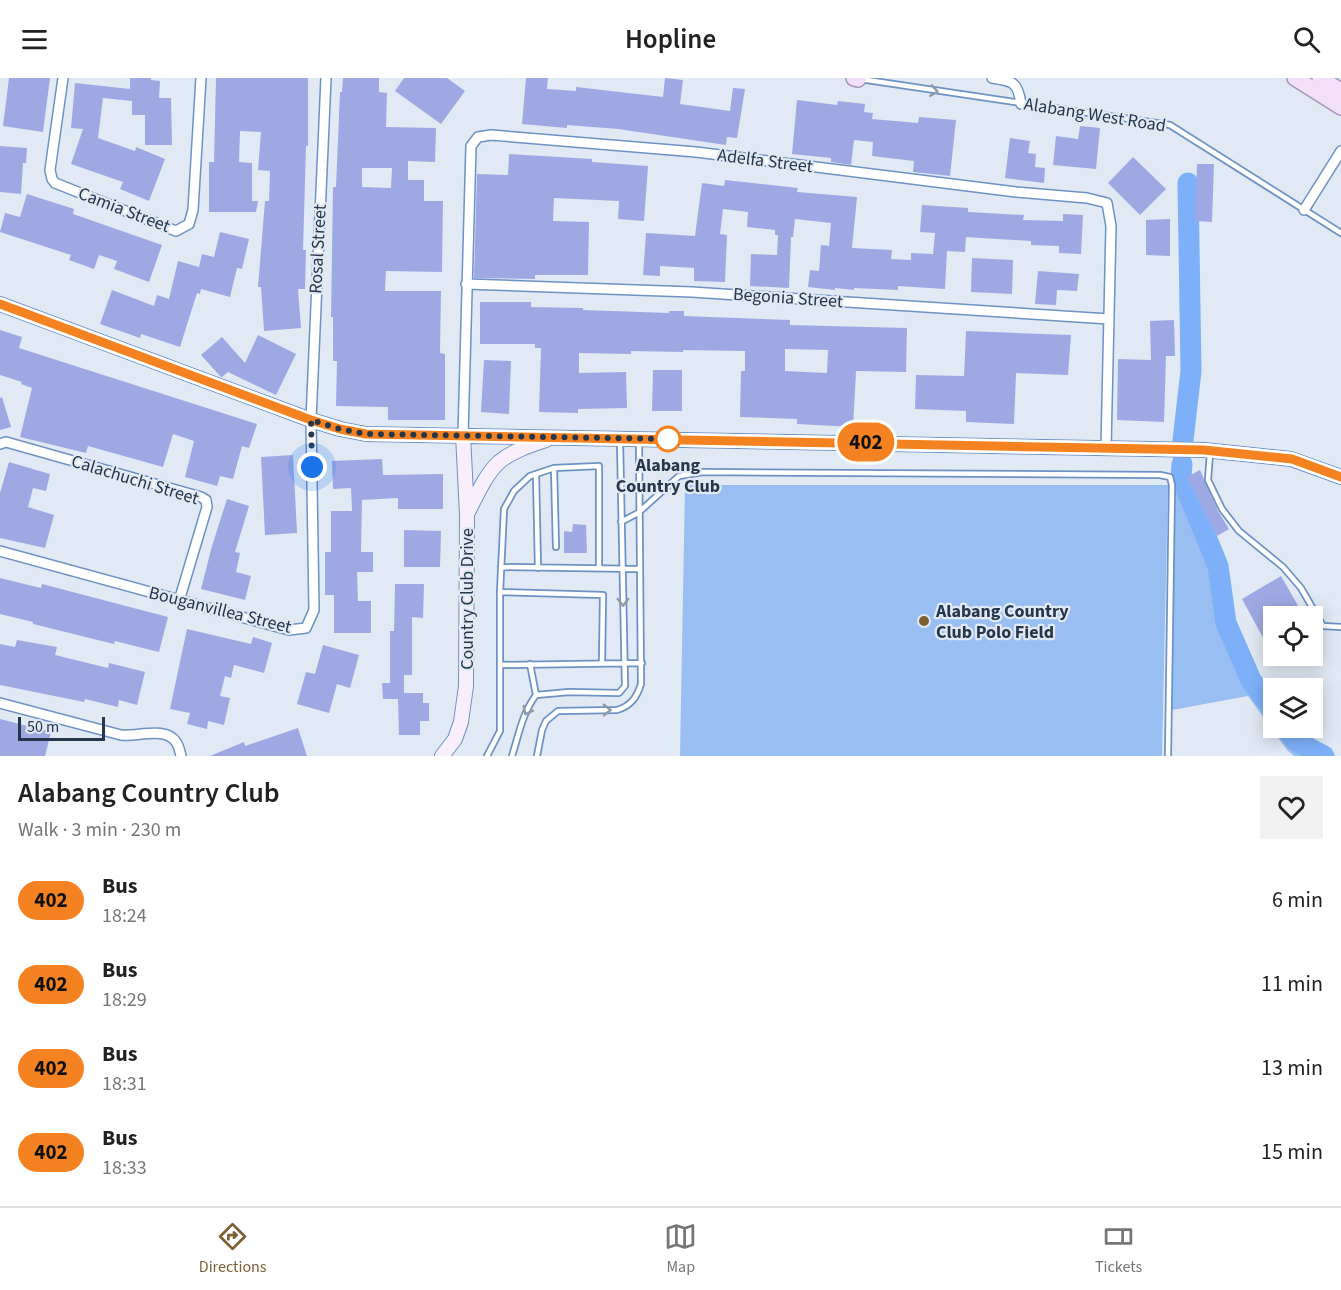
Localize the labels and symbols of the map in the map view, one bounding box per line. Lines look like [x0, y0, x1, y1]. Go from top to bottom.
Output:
one-way arrow [929, 84, 939, 97]
street label: Alabang West Road [1022, 91, 1168, 139]
street label: Adelfa Street [716, 143, 814, 179]
street label: Camia Street [74, 181, 174, 239]
street label: Rosal Street [303, 204, 333, 294]
street label: Begonia Street [732, 282, 844, 314]
line badge: 402 [832, 422, 900, 462]
marker: Alabang Country Club [655, 426, 681, 452]
street label: Calachuchi Street [68, 449, 202, 511]
your location [297, 452, 327, 482]
place label: Alabang Country Club [616, 453, 720, 499]
street label: Country Club Drive [455, 528, 480, 670]
street label: Bouganvillea Street [146, 580, 294, 640]
one-way arrow [616, 597, 629, 606]
place label: Alabang Country Club Polo Field [935, 599, 1069, 645]
marker: Alabang Country Club Polo Field [917, 614, 931, 628]
one-way arrow [602, 704, 611, 716]
one-way arrow [523, 705, 534, 715]
scale bar [18, 714, 105, 742]

